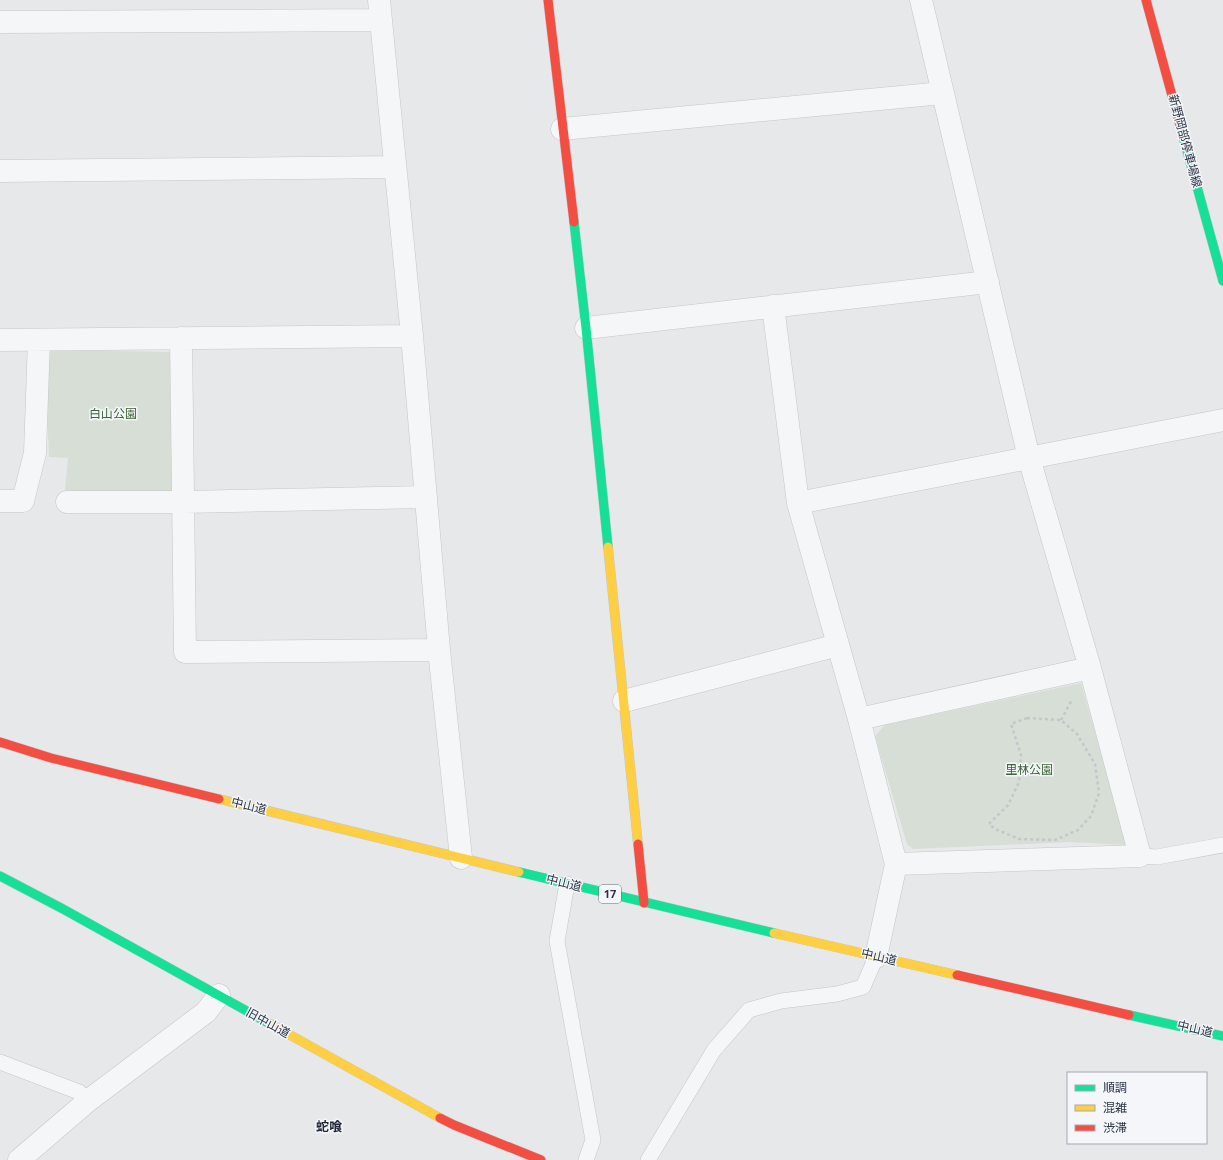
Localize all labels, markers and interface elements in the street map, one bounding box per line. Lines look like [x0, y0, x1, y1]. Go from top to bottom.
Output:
street label: 新野岡部停車場線 [1165, 92, 1206, 189]
park label: 白山公園 [89, 405, 137, 422]
park label: 里林公園 [1005, 761, 1053, 778]
street label: 中山道 [230, 793, 269, 818]
street label: 中山道 [545, 870, 584, 895]
road number: 17 [599, 885, 621, 903]
street label: 中山道 [860, 944, 899, 969]
street label: 旧中山道 [243, 1003, 293, 1042]
street label: 中山道 [1176, 1016, 1215, 1041]
legend [1067, 1072, 1207, 1144]
text: 順調 [1103, 1079, 1127, 1096]
text: 混雑 [1103, 1099, 1127, 1116]
district label: 蛇喰 [316, 1117, 342, 1135]
text: 渋滞 [1103, 1119, 1127, 1136]

